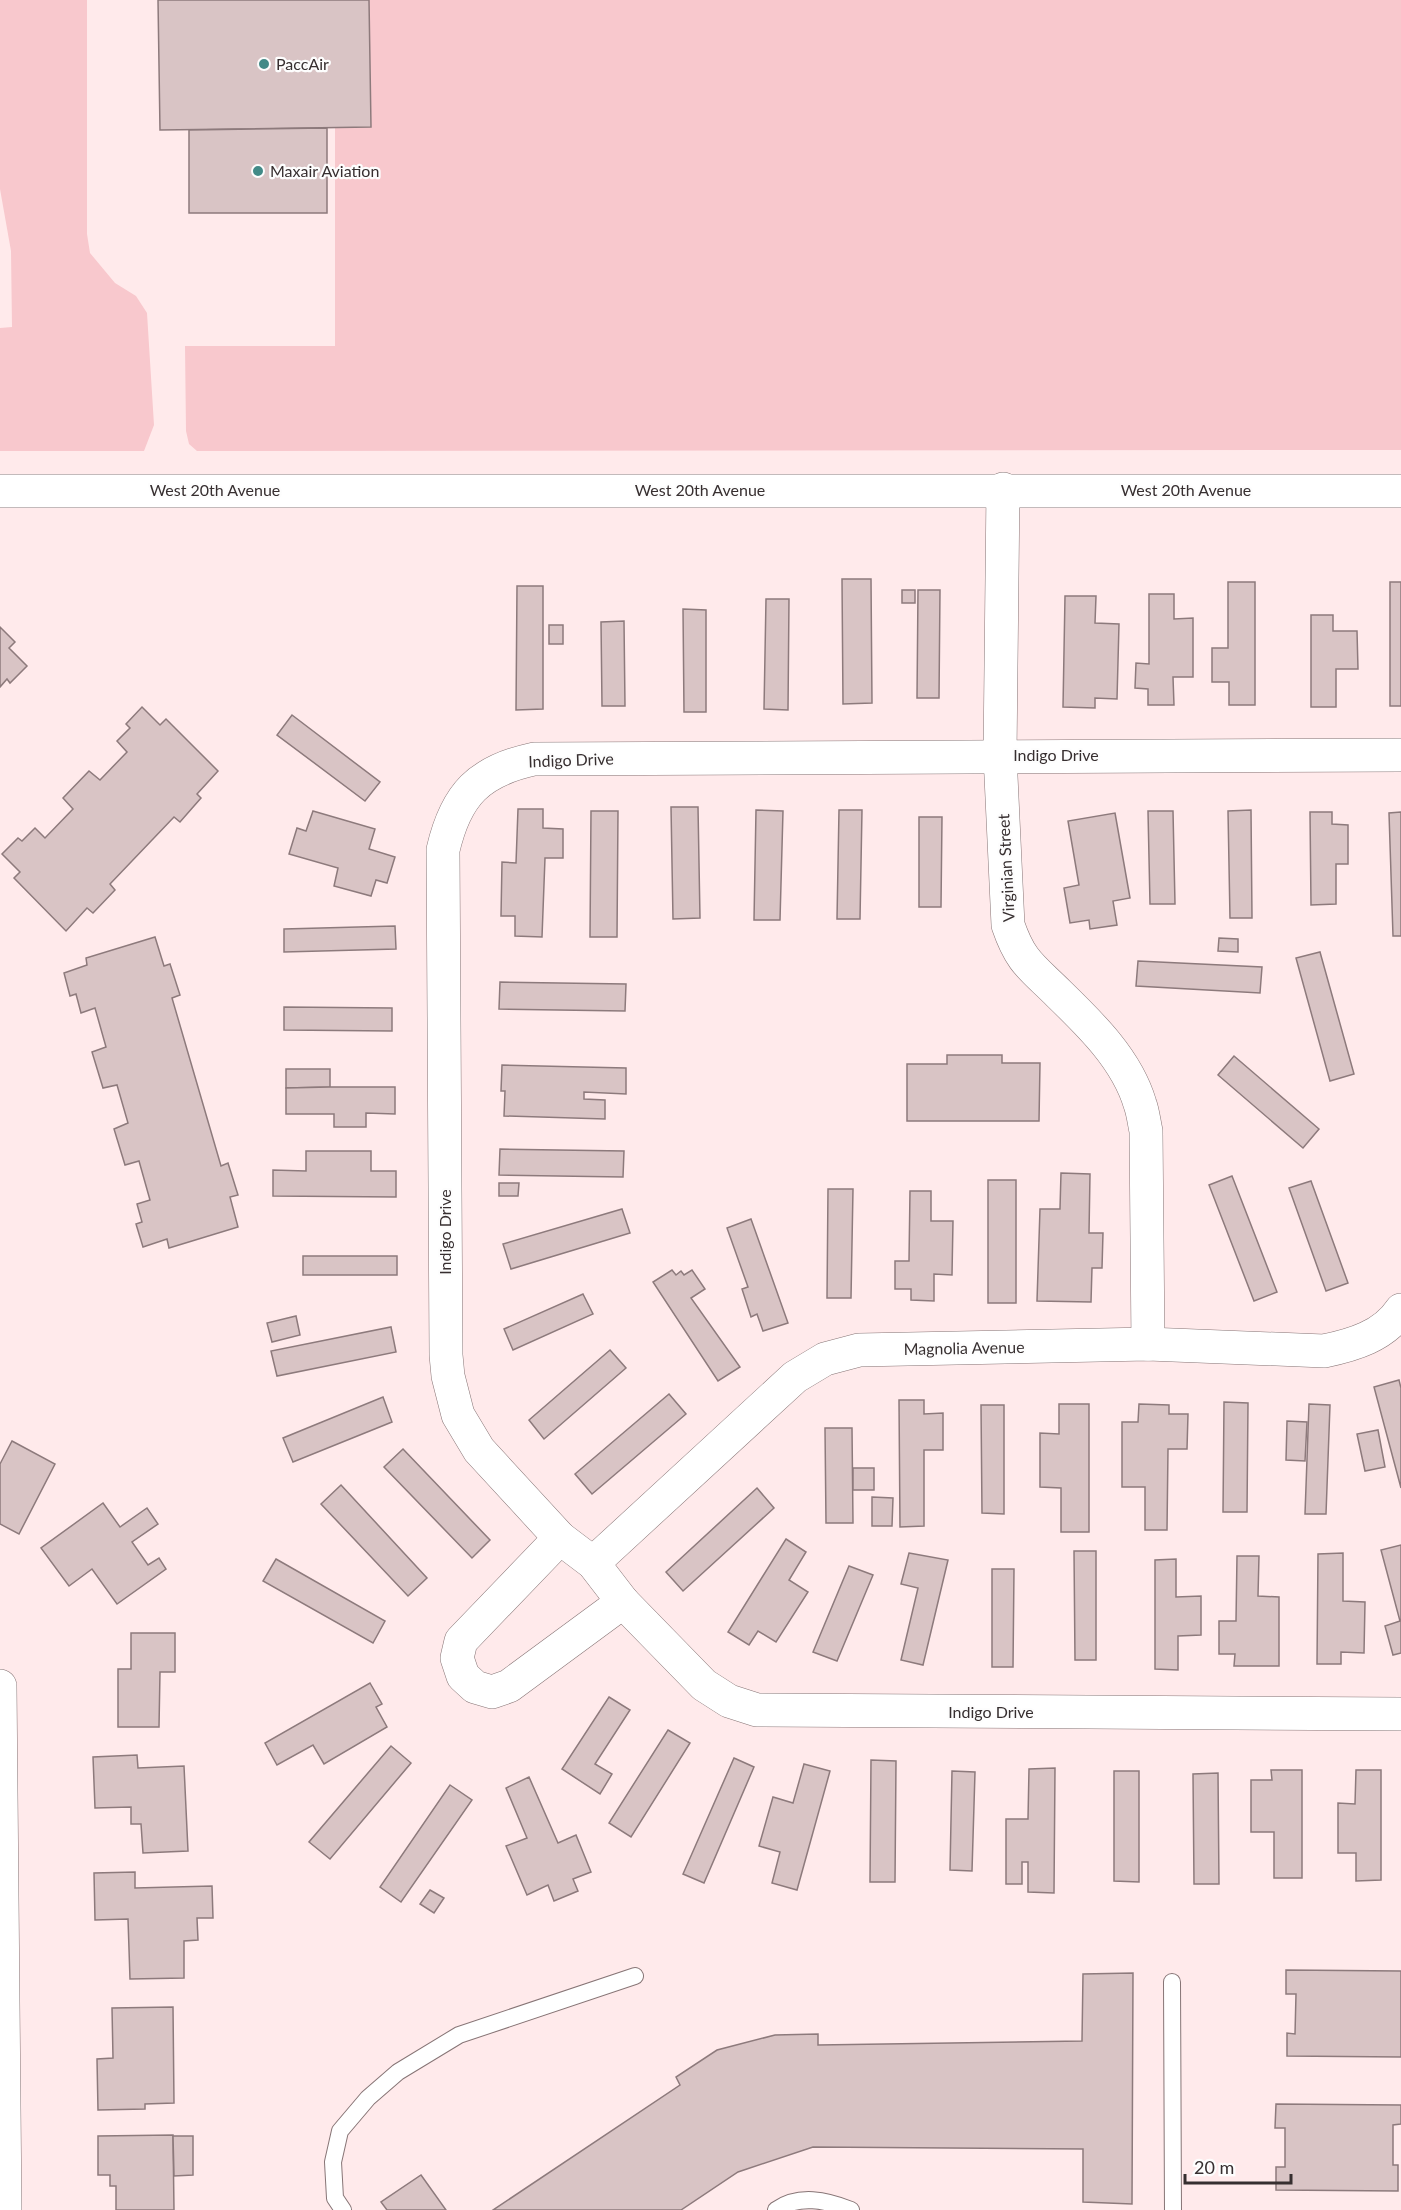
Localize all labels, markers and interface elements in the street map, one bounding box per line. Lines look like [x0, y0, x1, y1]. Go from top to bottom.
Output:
place label: PaccAir [276, 54, 329, 73]
marker: PaccAir [257, 57, 271, 71]
place label: Maxair Aviation [270, 161, 379, 180]
marker: Maxair Aviation [251, 164, 265, 178]
street label: West 20th Avenue [150, 480, 280, 499]
street label: West 20th Avenue [635, 480, 765, 499]
street label: West 20th Avenue [1121, 480, 1251, 499]
street label: Indigo Drive [1013, 745, 1099, 764]
street label: Indigo Drive [528, 749, 614, 770]
street label: Virginian Street [993, 813, 1018, 923]
street label: Indigo Drive [435, 1189, 454, 1275]
street label: Magnolia Avenue [903, 1337, 1025, 1358]
street label: Indigo Drive [948, 1702, 1034, 1721]
scale bar [1185, 2147, 1292, 2185]
text: 20 m [1194, 2156, 1234, 2178]

